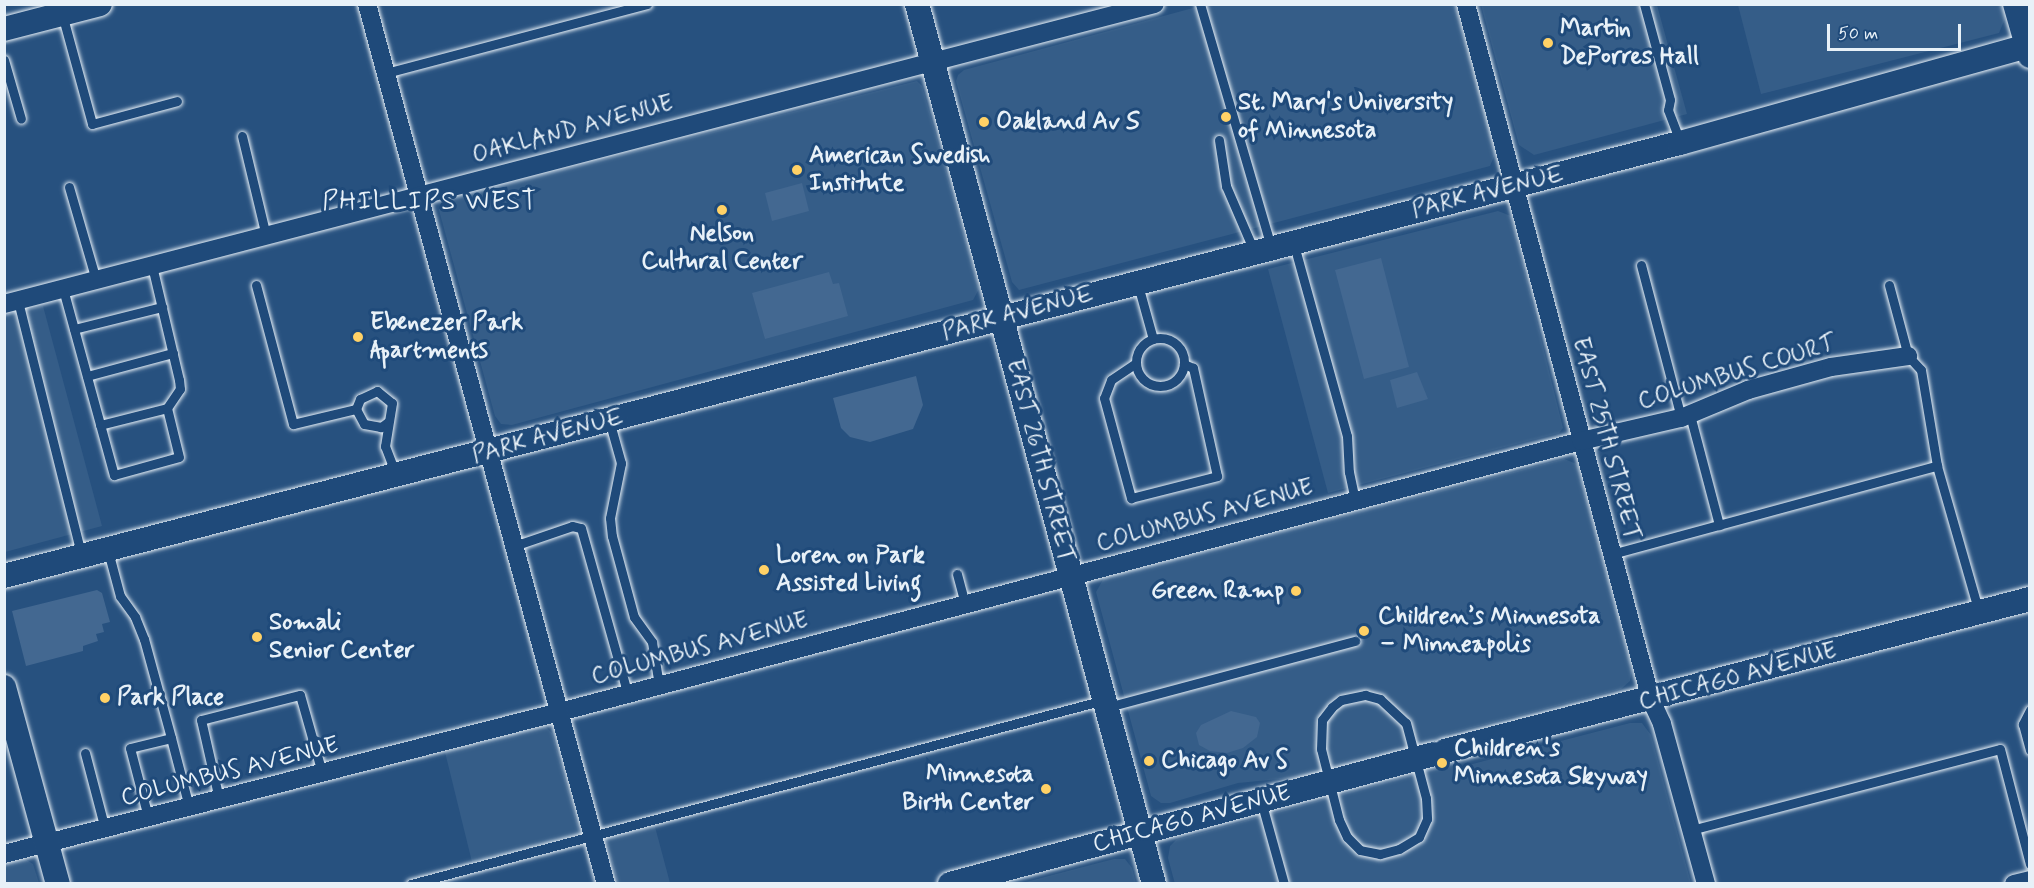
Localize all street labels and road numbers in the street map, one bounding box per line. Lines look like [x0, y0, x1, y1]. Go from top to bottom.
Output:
street label: OAKLAND AVENUE [469, 89, 677, 171]
street label: PARK AVENUE [1409, 160, 1567, 226]
street label: PARK AVENUE [939, 280, 1097, 348]
street label: COLUMBUS COURT [1634, 329, 1840, 417]
street label: EAST 25TH STREET [1565, 333, 1647, 545]
street label: EAST 26TH STREET [999, 355, 1081, 567]
street label: PARK AVENUE [469, 403, 627, 471]
street label: COLUMBUS AVENUE [1094, 473, 1316, 559]
street label: COLUMBUS AVENUE [589, 606, 811, 692]
street label: CHICAGO AVENUE [1636, 637, 1840, 717]
street label: COLUMBUS AVENUE [118, 731, 342, 813]
street label: CHICAGO AVENUE [1090, 779, 1294, 859]

